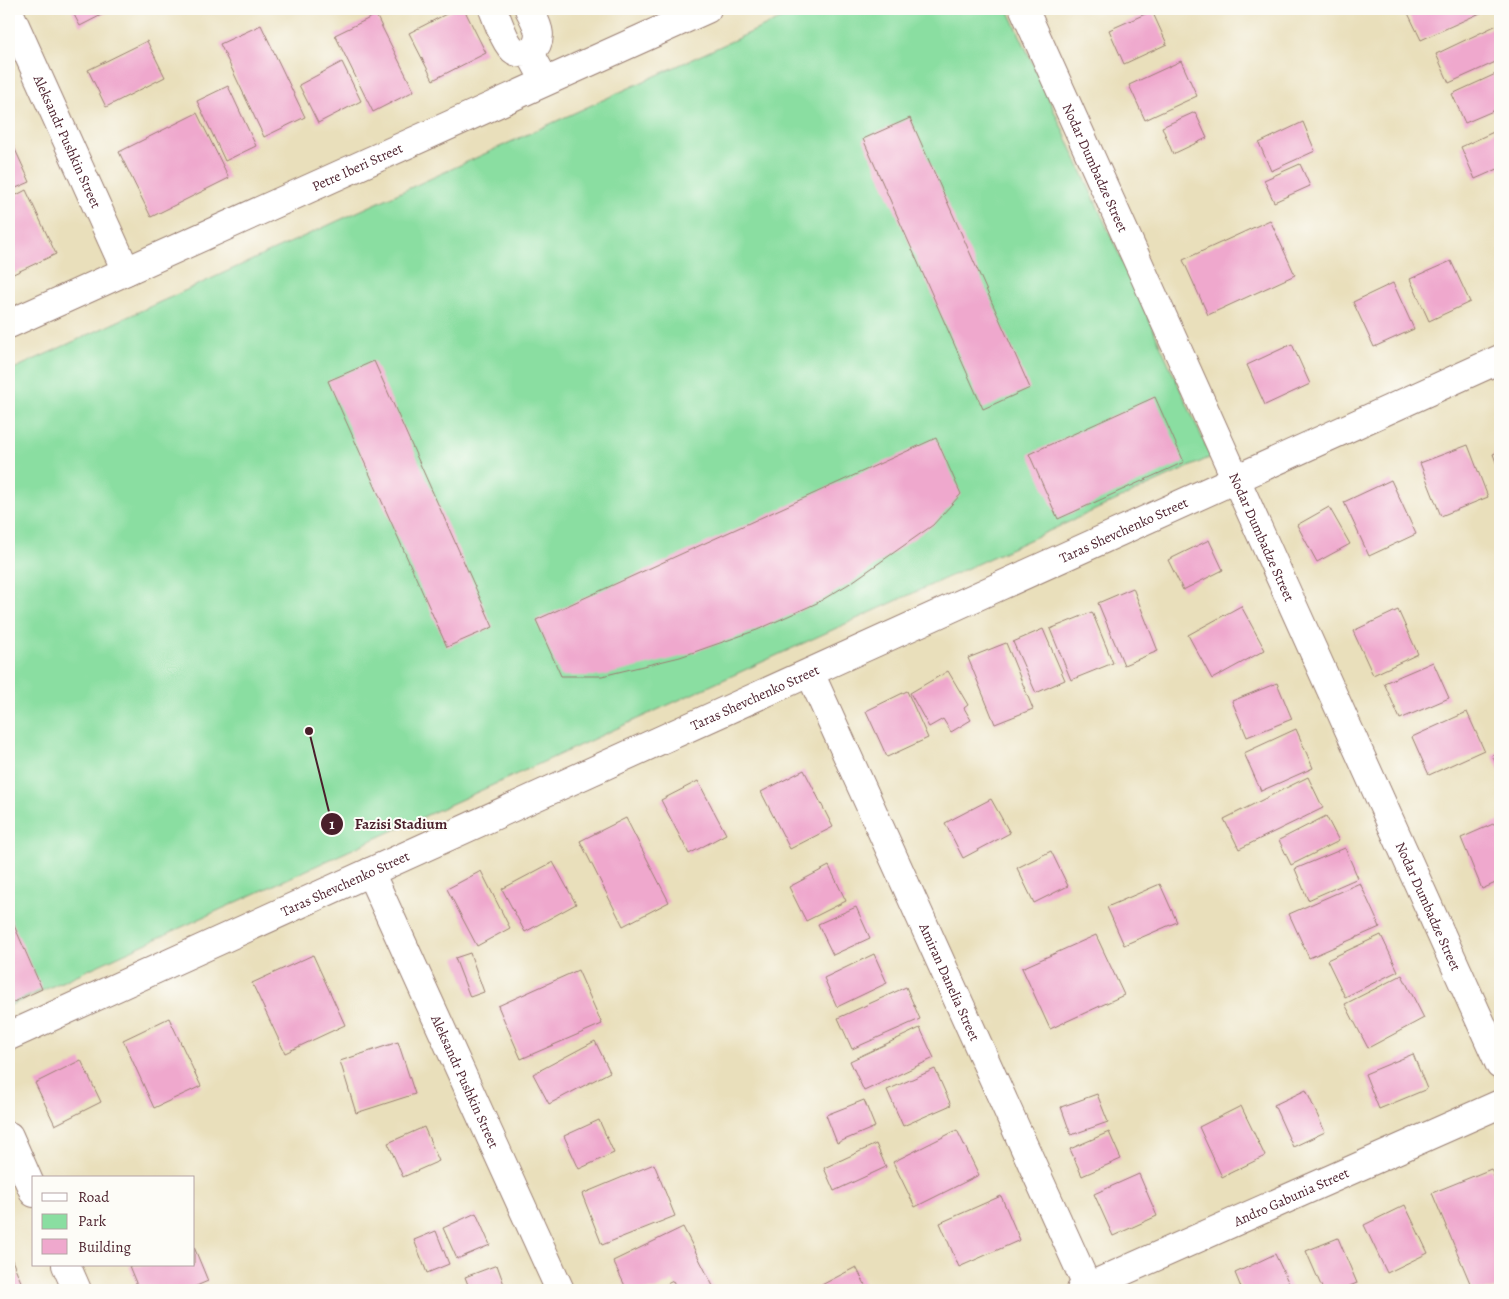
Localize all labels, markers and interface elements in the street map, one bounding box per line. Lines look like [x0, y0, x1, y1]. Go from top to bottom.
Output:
street label: Aleksandr Pushkin Street [28, 71, 106, 212]
street label: Nodar Dumbadze Street [1058, 100, 1132, 236]
street label: Petre Iberi Street [309, 138, 406, 196]
street label: Nodar Dumbadze Street [1224, 470, 1299, 605]
street label: Taras Shevchenko Street [1056, 493, 1191, 568]
street label: Taras Shevchenko Street [688, 660, 823, 735]
callout: Fazisi Stadium [320, 809, 457, 839]
text: 1 [329, 814, 335, 834]
text: Fazisi Stadium [355, 814, 448, 834]
street label: Nodar Dumbadze Street [1391, 839, 1465, 974]
street label: Taras Shevchenko Street [278, 846, 413, 921]
street label: Amiran Danelia Street [914, 919, 984, 1044]
street label: Aleksandr Pushkin Street [426, 1011, 503, 1152]
street label: Andro Gabunia Street [1230, 1163, 1352, 1231]
legend [32, 1176, 195, 1266]
text: Road [78, 1187, 110, 1207]
text: Park [78, 1211, 107, 1231]
text: Building [78, 1237, 131, 1257]

